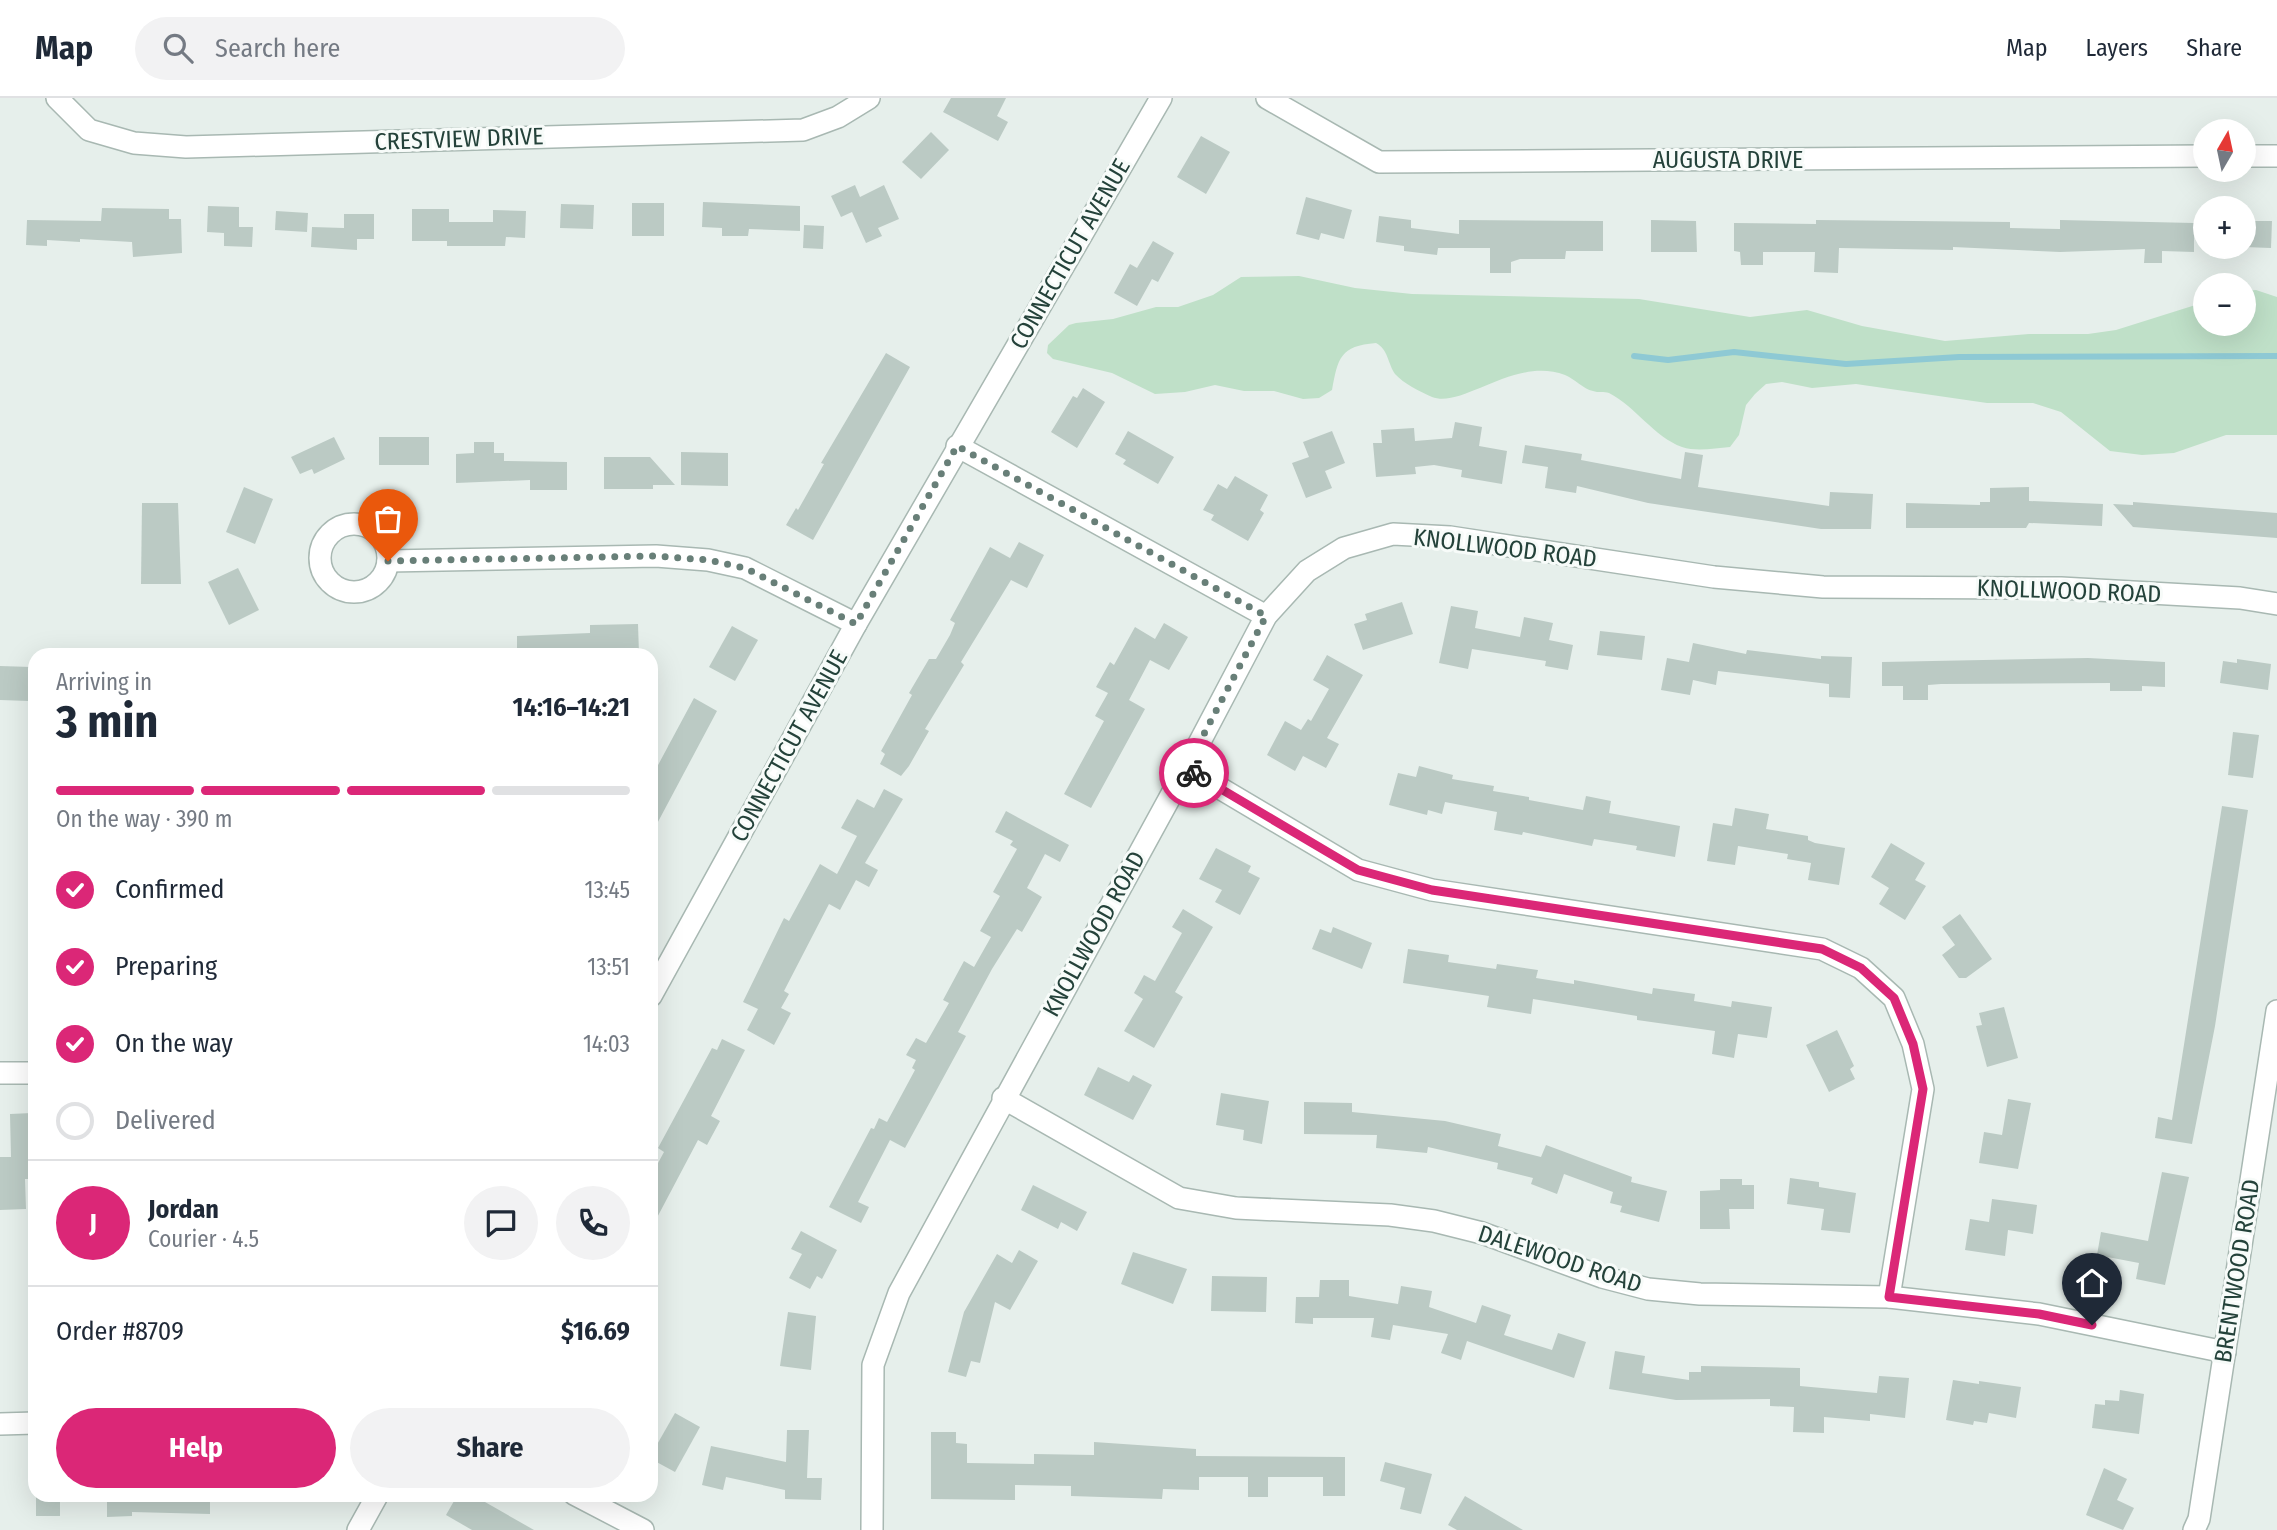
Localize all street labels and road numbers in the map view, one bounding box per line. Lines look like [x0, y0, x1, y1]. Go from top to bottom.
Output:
street label: CRESTVIEW DRIVE [374, 122, 544, 156]
street label: AUGUSTA DRIVE [1653, 146, 1803, 174]
street label: CONNECTICUT AVENUE [1004, 154, 1136, 354]
street label: KNOLLWOOD ROAD [1412, 523, 1598, 573]
street label: KNOLLWOOD ROAD [1976, 574, 2162, 608]
street label: CONNECTICUT AVENUE [725, 645, 853, 847]
street label: KNOLLWOOD ROAD [1037, 846, 1151, 1022]
street label: BRENTWOOD ROAD [2209, 1177, 2265, 1365]
street label: DALEWOOD ROAD [1475, 1219, 1645, 1299]

